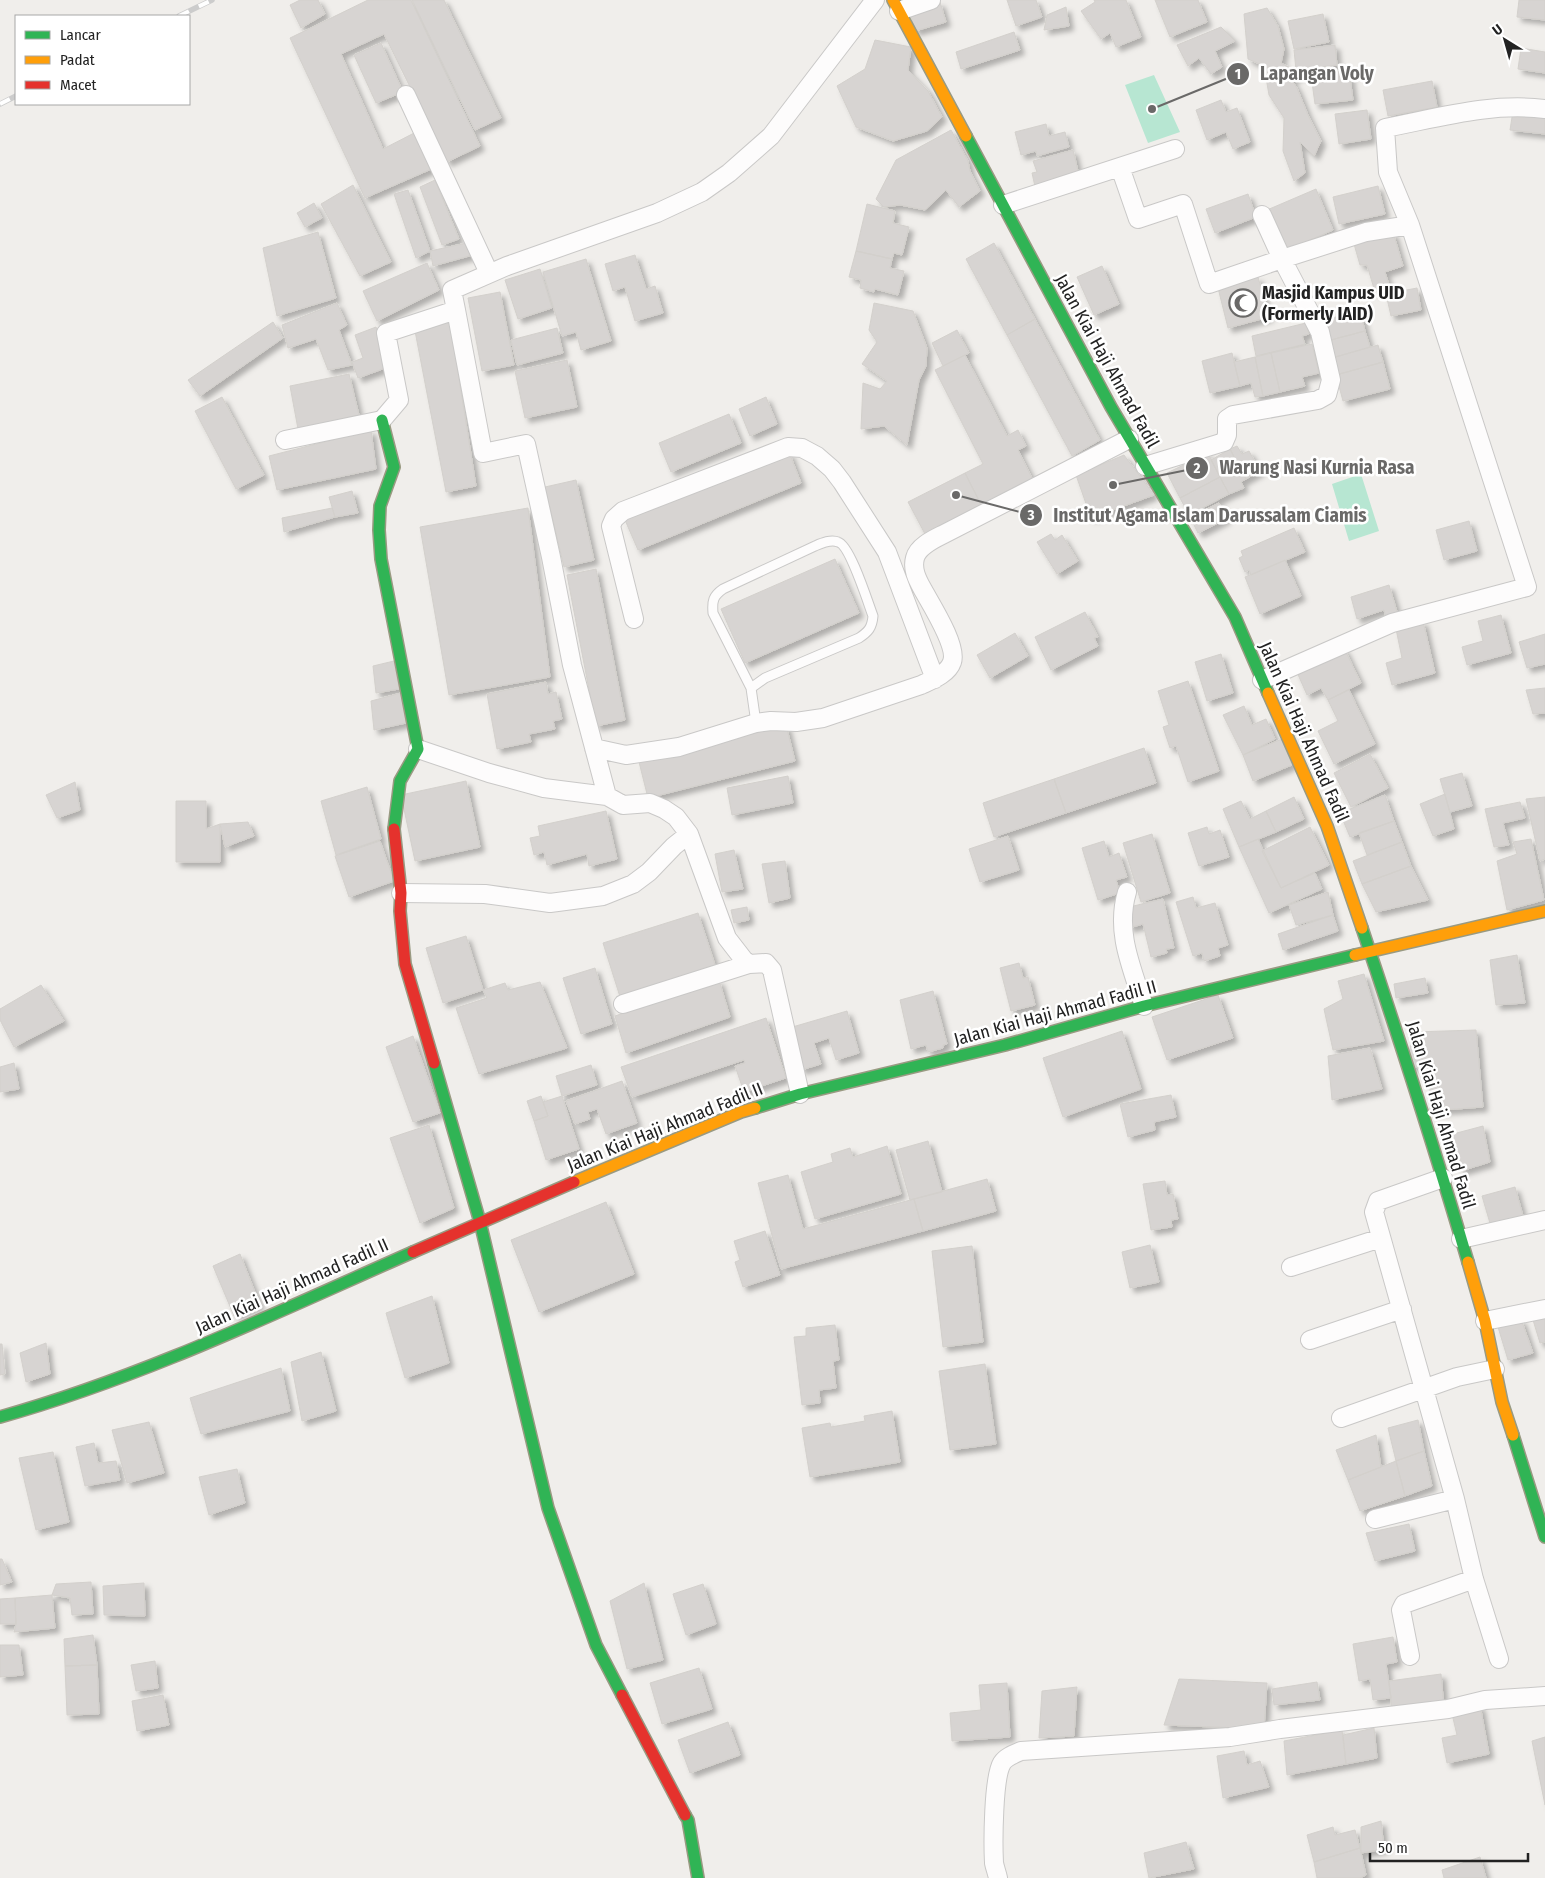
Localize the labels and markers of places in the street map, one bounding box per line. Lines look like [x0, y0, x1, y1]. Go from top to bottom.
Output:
callout: Lapangan Voly [1225, 57, 1384, 91]
place label: Masjid Kampus UID (Formerly IAID) [1262, 282, 1405, 325]
mosque icon: Masjid Kampus UID (Formerly IAID) [1228, 288, 1258, 318]
callout: Warung Nasi Kurnia Rasa [1185, 451, 1425, 485]
callout: Institut Agama Islam Darussalam Ciamis [1019, 498, 1377, 532]

